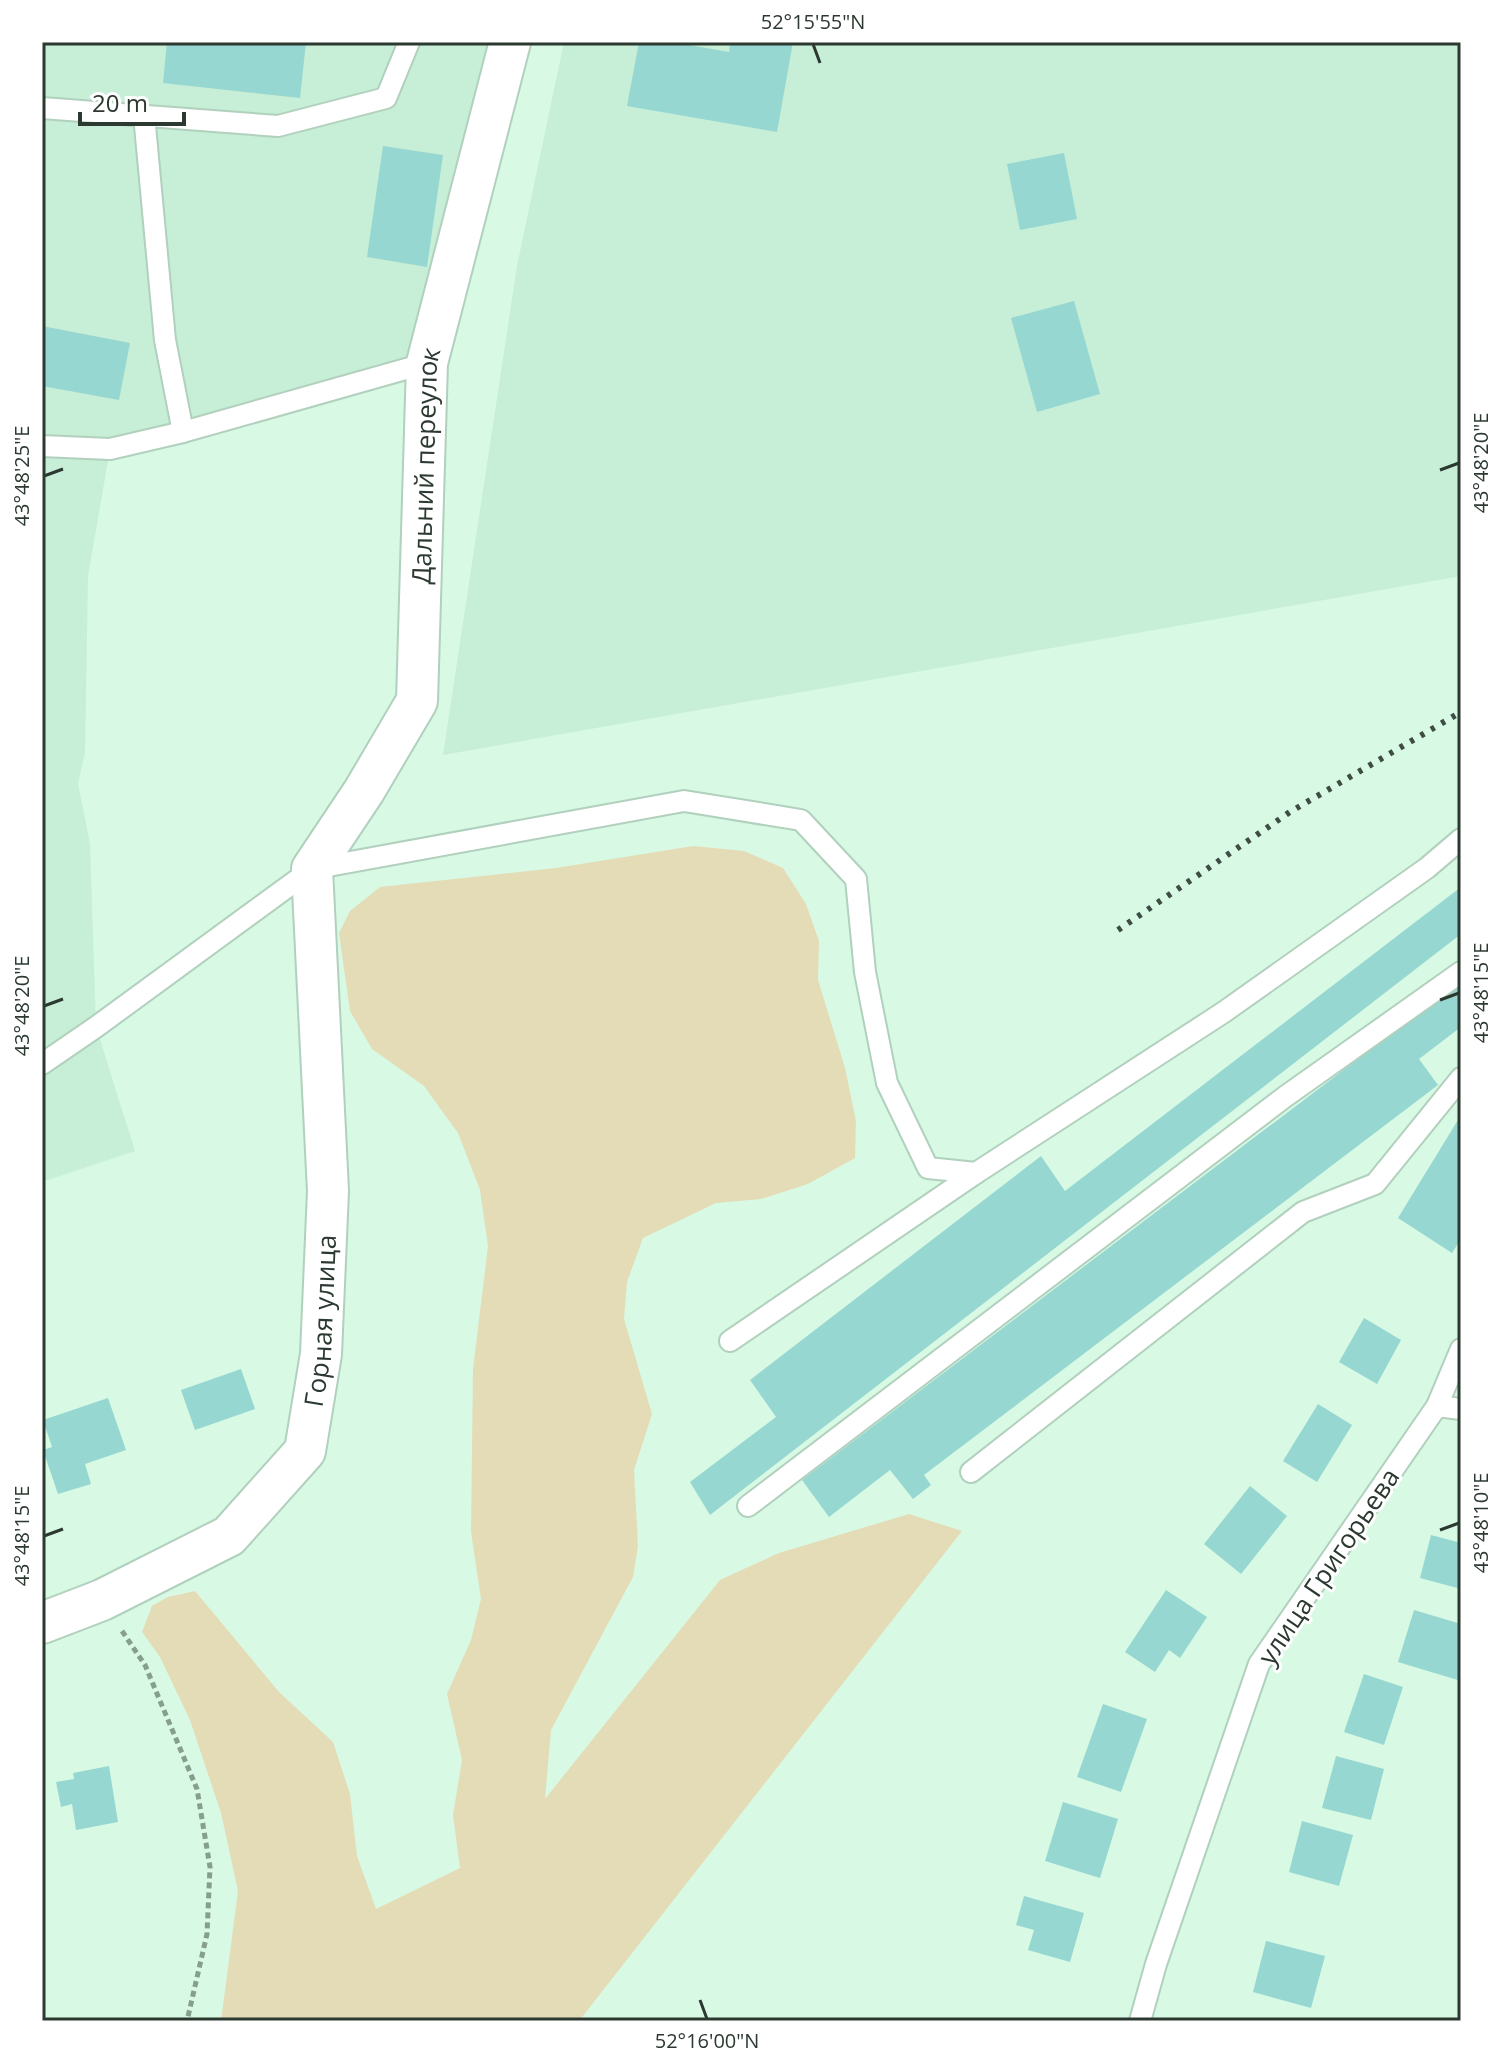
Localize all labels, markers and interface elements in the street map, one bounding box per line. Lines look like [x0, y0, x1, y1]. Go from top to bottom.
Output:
text: 52°15'55"N [761, 8, 865, 35]
scale bar [80, 76, 184, 126]
text: 20 m [92, 86, 148, 119]
street label: Дальний переулок [402, 343, 449, 585]
text: 43°48'20"E [1467, 413, 1494, 513]
text: 43°48'25"E [8, 426, 35, 526]
text: 43°48'15"E [1467, 943, 1494, 1043]
text: 43°48'20"E [8, 956, 35, 1056]
street label: Горная улица [295, 1234, 344, 1409]
street label: улица Григорьева [1249, 1461, 1407, 1671]
text: 43°48'10"E [1467, 1473, 1494, 1573]
text: 43°48'15"E [8, 1486, 35, 1586]
text: 52°16'00"N [655, 2027, 759, 2054]

